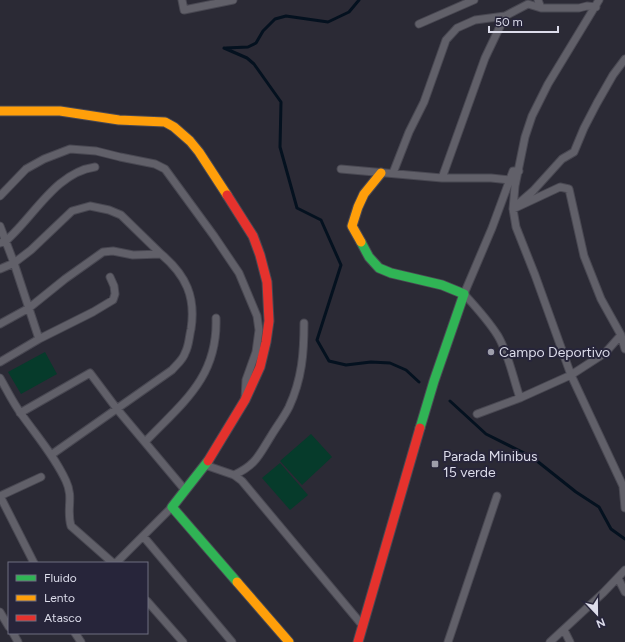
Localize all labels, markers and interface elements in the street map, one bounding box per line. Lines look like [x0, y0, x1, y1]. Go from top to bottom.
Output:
scale bar [489, 8, 558, 34]
text: 50 m [495, 15, 523, 29]
place label: Campo Deportivo [499, 344, 610, 361]
marker: Campo Deportivo [486, 347, 496, 357]
place label: Parada Minibus 15 verde [443, 448, 537, 481]
marker: Parada Minibus 15 verde [430, 459, 440, 469]
legend [8, 562, 148, 634]
text: Fluido [44, 571, 77, 585]
text: Lento [44, 591, 75, 605]
north arrow [577, 594, 617, 634]
text: Atasco [44, 611, 82, 625]
text: N [594, 615, 607, 630]

